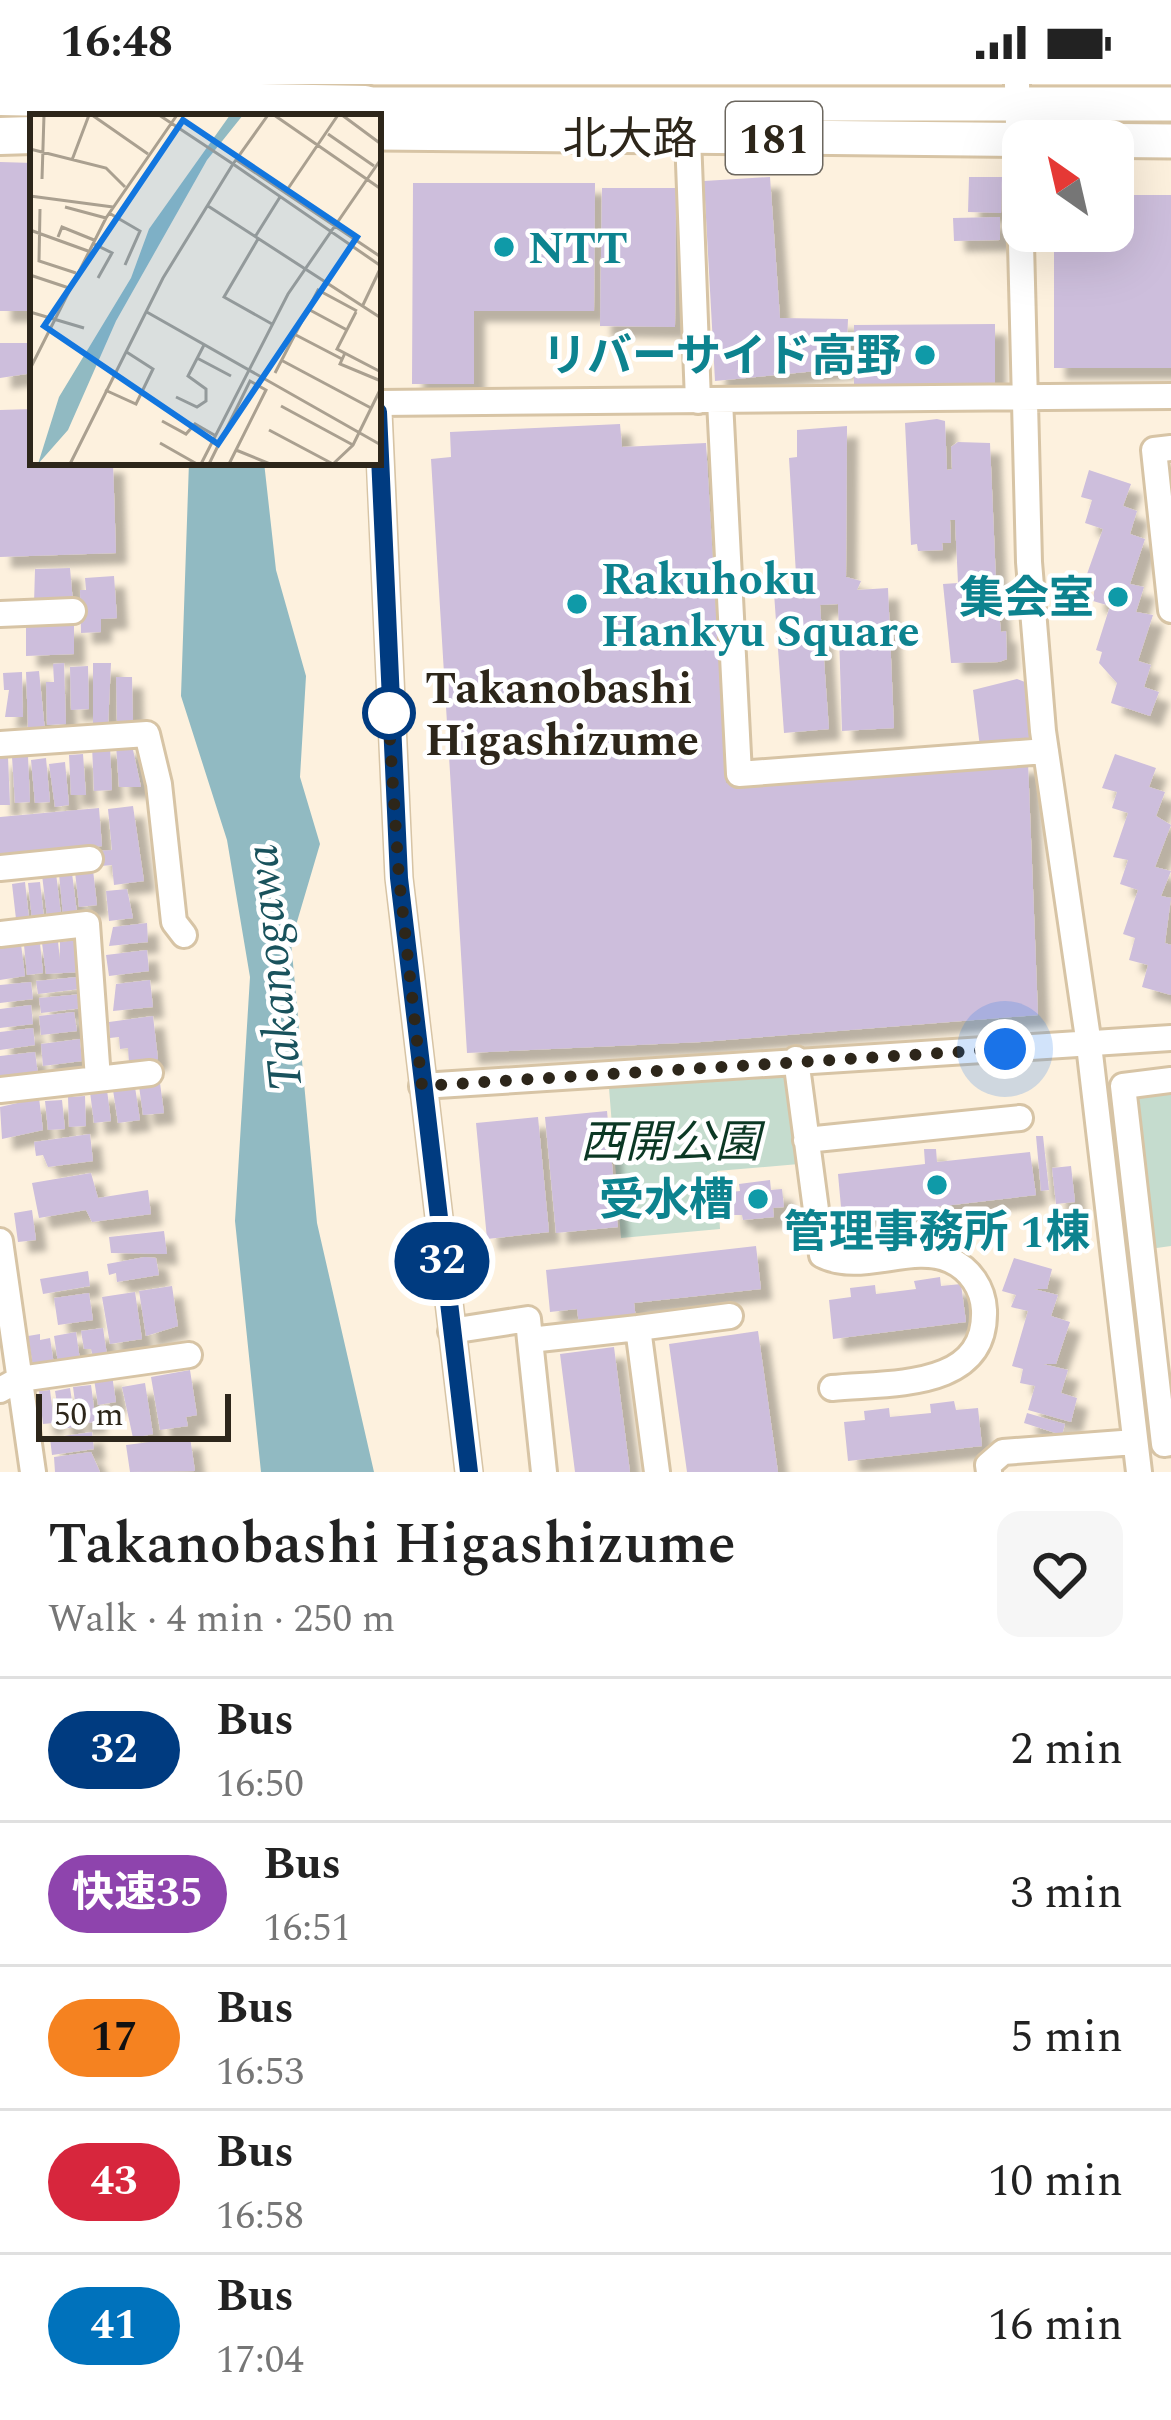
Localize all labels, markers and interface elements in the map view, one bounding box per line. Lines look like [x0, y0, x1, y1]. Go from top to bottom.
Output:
text: 16:48 [60, 8, 173, 77]
road number: 181 [726, 102, 822, 174]
street label: 北大路 [562, 106, 698, 175]
inset map [30, 114, 381, 465]
north arrow [1002, 120, 1134, 252]
map controls [1002, 120, 1134, 252]
place label: NTT [528, 215, 628, 284]
marker: NTT [491, 234, 517, 260]
place label: リバーサイド高野 [542, 323, 901, 392]
marker: リバーサイド高野 [912, 342, 938, 368]
place label: Rakuhoku Hankyu Square [601, 546, 920, 667]
place label: 集会室 [959, 565, 1094, 634]
marker: 集会室 [1105, 584, 1131, 610]
marker: Rakuhoku Hankyu Square [564, 591, 590, 617]
place label: Takanobashi Higashizume [425, 655, 699, 776]
marker: Takanobashi Higashizume [364, 688, 414, 738]
water label: Takanogawa [225, 841, 324, 1095]
your location [975, 1019, 1035, 1079]
park label: 西開公園 [580, 1109, 766, 1178]
place label: 受水槽 [599, 1167, 734, 1236]
marker: 管理事務所 1棟 [924, 1172, 950, 1198]
marker: 受水槽 [745, 1186, 771, 1212]
place label: 管理事務所 1棟 [784, 1199, 1090, 1268]
line badge: 32 [388, 1222, 496, 1300]
text: 32 [418, 1229, 466, 1292]
scale bar [36, 1388, 231, 1441]
text: 50 m [54, 1390, 124, 1440]
text: Takanobashi Higashizume [48, 1502, 736, 1588]
button: heart [997, 1511, 1123, 1637]
text: Walk · 4 min · 250 m [48, 1590, 395, 1649]
text: Bus [216, 1686, 294, 1755]
text: 2 min [1010, 1715, 1123, 1784]
text: 32 [90, 1718, 138, 1781]
text: 16:50 [216, 1755, 304, 1814]
text: Bus [263, 1830, 341, 1899]
text: 3 min [1010, 1859, 1123, 1928]
text: 快速35 [72, 1862, 203, 1925]
text: 16:51 [263, 1899, 351, 1958]
text: Bus [216, 1974, 294, 2043]
text: 5 min [1010, 2003, 1123, 2072]
text: 17 [90, 2006, 138, 2069]
text: 16:53 [216, 2043, 304, 2102]
text: Bus [216, 2118, 294, 2187]
text: 10 min [988, 2147, 1123, 2216]
text: 43 [90, 2150, 138, 2213]
text: 16:58 [216, 2187, 304, 2246]
text: Bus [216, 2262, 294, 2331]
text: 16 min [988, 2291, 1123, 2360]
text: 41 [90, 2294, 138, 2357]
text: 17:04 [216, 2331, 304, 2390]

